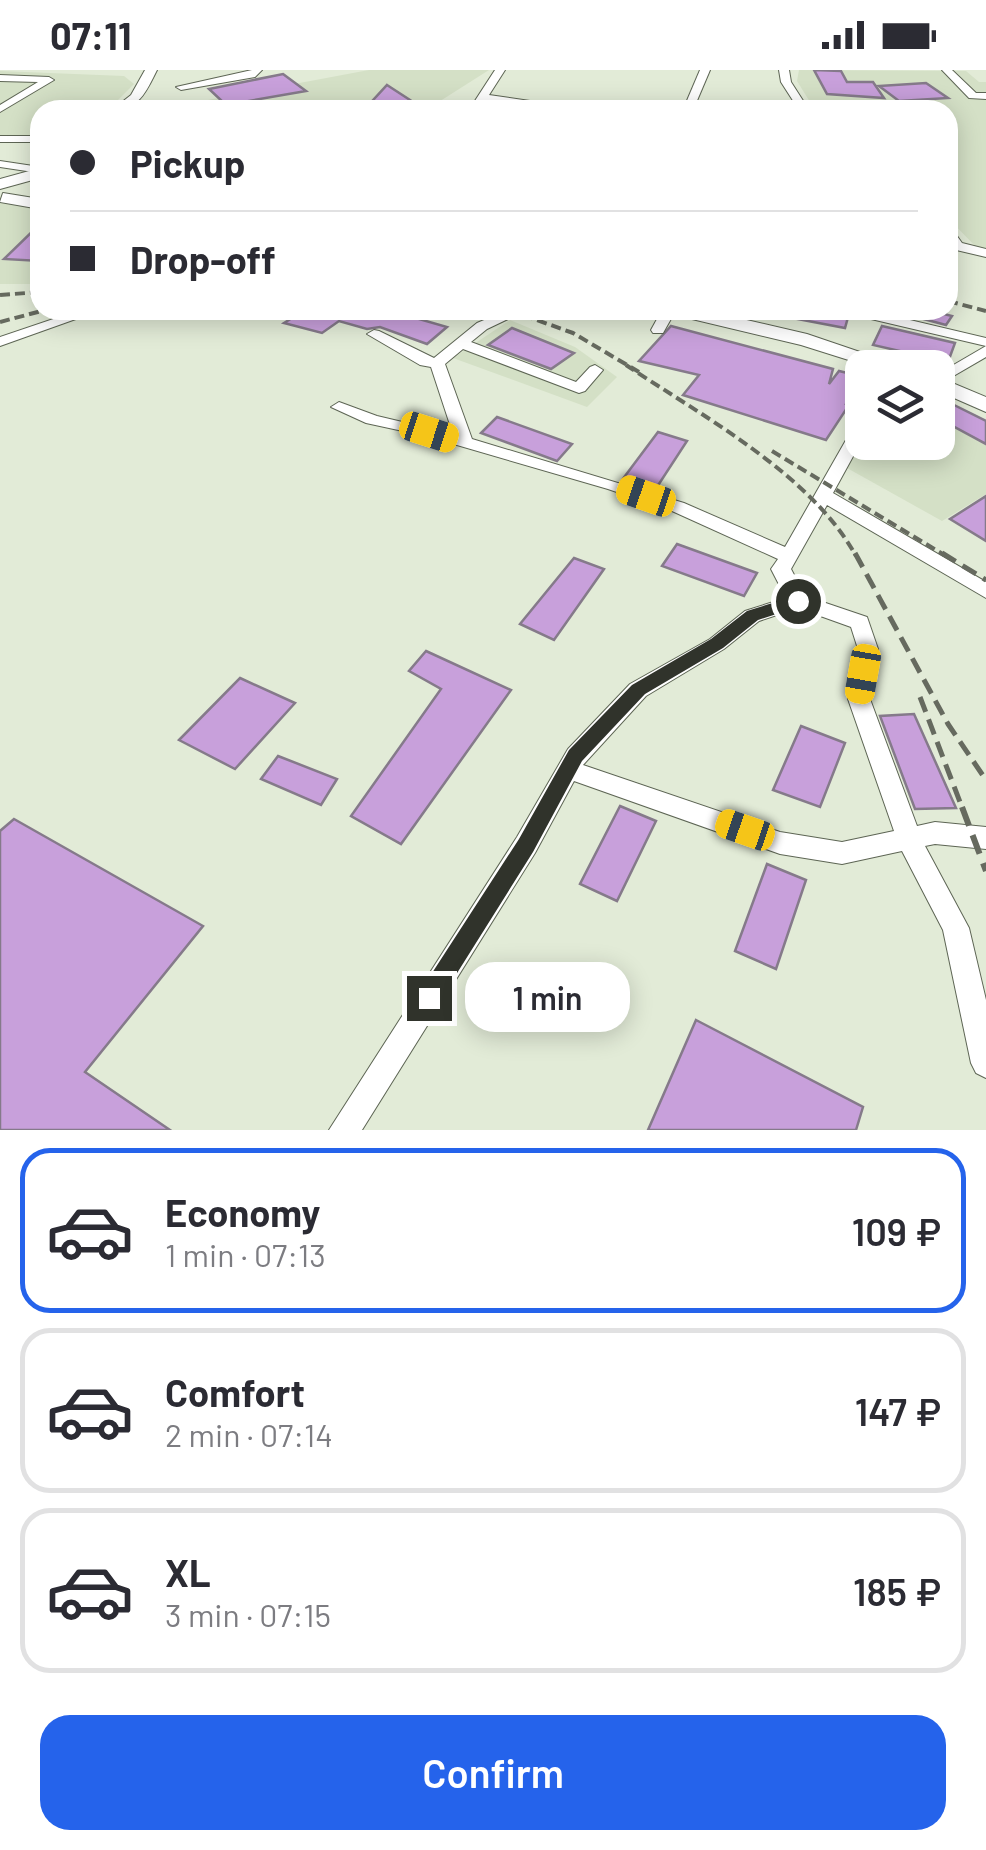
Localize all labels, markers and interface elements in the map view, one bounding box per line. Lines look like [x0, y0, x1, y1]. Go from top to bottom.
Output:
text: 07:11 [50, 12, 132, 58]
text: Pickup [130, 140, 245, 186]
text: Drop-off [130, 236, 276, 282]
map controls [845, 350, 955, 460]
button: layers [845, 350, 955, 460]
car [396, 408, 462, 456]
car [613, 472, 679, 520]
route start [776, 579, 821, 624]
car [843, 642, 883, 706]
car [712, 806, 778, 854]
callout: 1 min [464, 963, 629, 1033]
route end [407, 976, 452, 1021]
text: 1 min [513, 978, 582, 1016]
icon: car [45, 1186, 135, 1276]
text: Economy [165, 1189, 320, 1235]
text: 109 ₽ [852, 1208, 941, 1254]
text: 1 min · 07:13 [165, 1235, 326, 1273]
icon: car [45, 1366, 135, 1456]
text: Comfort [165, 1369, 305, 1415]
text: 147 ₽ [855, 1388, 941, 1434]
text: 2 min · 07:14 [165, 1415, 333, 1453]
icon: car [45, 1546, 135, 1636]
text: XL [165, 1549, 211, 1595]
text: 185 ₽ [853, 1568, 941, 1614]
text: 3 min · 07:15 [165, 1595, 331, 1633]
button: Confirm [40, 1715, 946, 1830]

